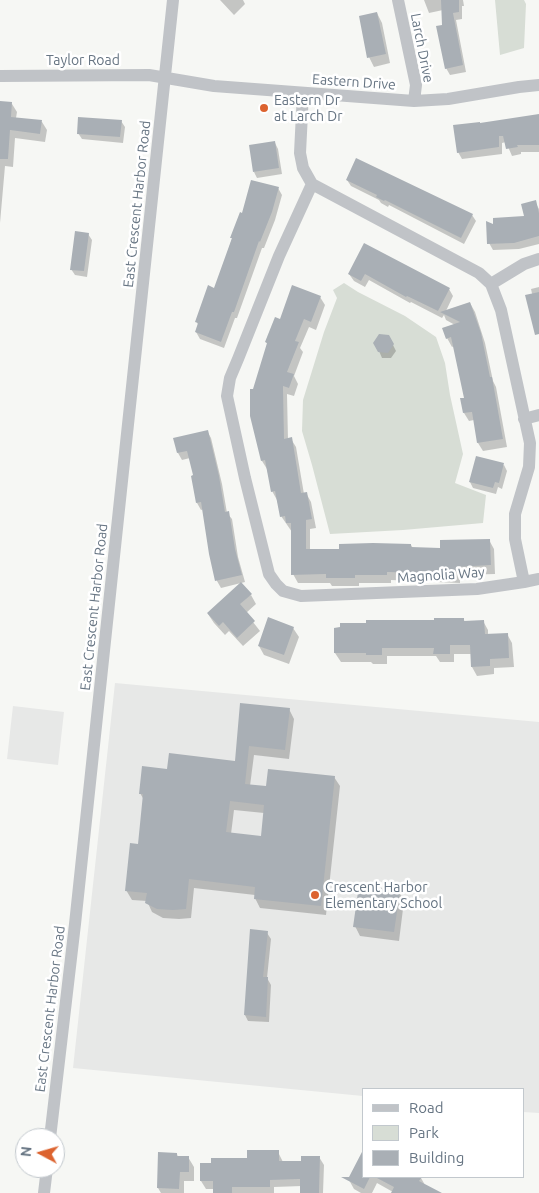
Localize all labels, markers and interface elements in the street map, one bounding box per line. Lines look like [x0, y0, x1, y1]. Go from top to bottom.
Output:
street label: Larch Drive [407, 12, 437, 84]
street label: Taylor Road [46, 52, 120, 68]
street label: Eastern Drive [312, 71, 396, 93]
place label: Eastern Dr at Larch Dr [274, 92, 342, 124]
marker: Eastern Dr at Larch Dr [258, 102, 270, 114]
street label: East Crescent Harbor Road [120, 120, 154, 288]
street label: East Crescent Harbor Road [77, 523, 111, 691]
street label: Magnolia Way [397, 564, 485, 586]
place label: Crescent Harbor Elementary School [325, 879, 442, 912]
marker: Crescent Harbor Elementary School [309, 889, 321, 901]
street label: East Crescent Harbor Road [31, 925, 69, 1093]
legend [362, 1088, 524, 1178]
text: Road [409, 1099, 444, 1116]
text: Park [409, 1124, 439, 1141]
north arrow [15, 1128, 65, 1178]
text: N [18, 1146, 35, 1158]
text: Building [409, 1149, 464, 1166]

